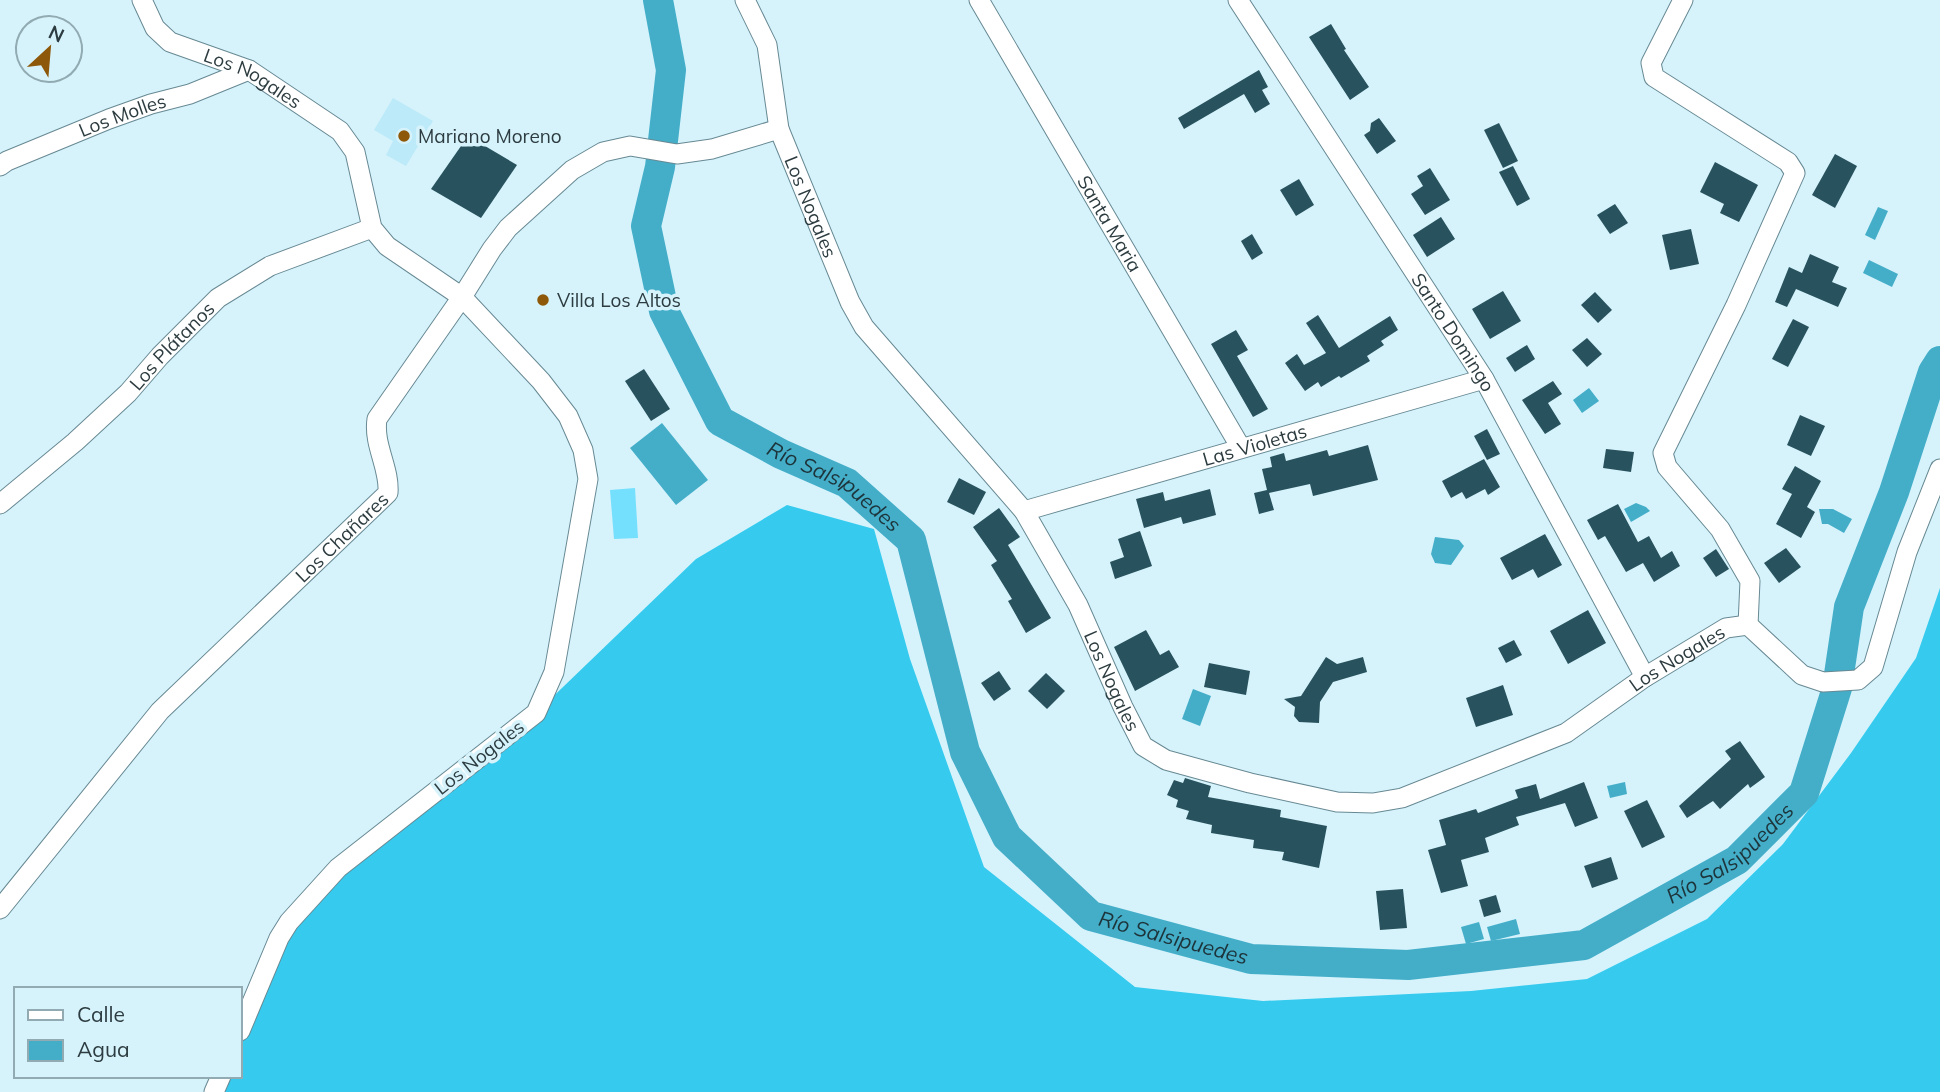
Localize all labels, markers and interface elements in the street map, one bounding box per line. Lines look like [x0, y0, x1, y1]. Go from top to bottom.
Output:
north arrow [14, 14, 84, 84]
text: N [45, 20, 68, 48]
street label: Los Nogales [201, 43, 306, 114]
street label: Los Molles [75, 89, 169, 142]
place label: Mariano Moreno [418, 124, 562, 148]
marker: Mariano Moreno [396, 128, 412, 144]
street label: Los Nogales [779, 152, 842, 261]
street label: Santa Maria [1072, 171, 1147, 276]
street label: Santo Domingo [1406, 268, 1500, 396]
place label: Villa Los Altos [557, 288, 681, 312]
marker: Villa Los Altos [535, 292, 551, 308]
street label: Los Plátanos [124, 296, 220, 395]
street label: Las Violetas [1200, 418, 1310, 471]
water label: Río Salsipuedes [763, 435, 907, 537]
street label: Los Chañares [290, 487, 393, 587]
street label: Los Nogales [1624, 620, 1729, 697]
street label: Los Nogales [1079, 627, 1145, 735]
street label: Los Nogales [429, 714, 529, 800]
water label: Río Salsipuedes [1661, 797, 1799, 909]
water label: Río Salsipuedes [1096, 905, 1251, 970]
legend [14, 987, 242, 1078]
text: Calle [77, 1001, 125, 1027]
text: Agua [77, 1036, 130, 1062]

